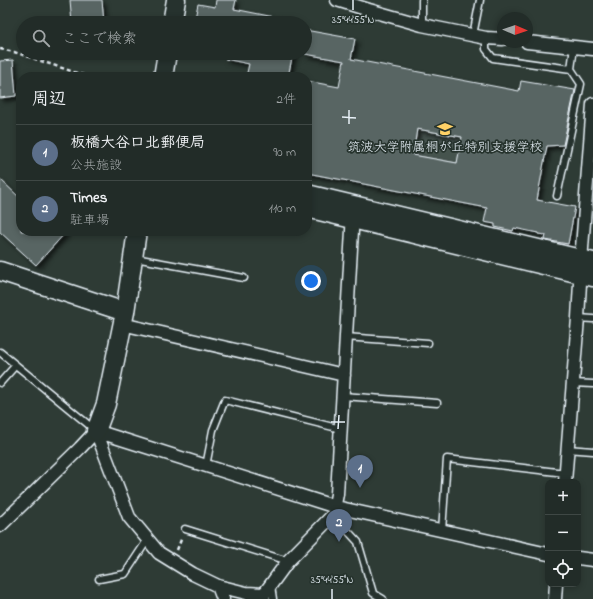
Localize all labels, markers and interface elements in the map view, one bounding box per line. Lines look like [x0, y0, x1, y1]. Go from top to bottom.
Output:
north arrow [497, 12, 533, 48]
text: 35°44'55"N [332, 13, 374, 28]
search box [16, 16, 312, 60]
icon: search [30, 27, 52, 49]
text: ここで検索 [62, 28, 137, 50]
text: 周辺 [32, 87, 66, 112]
text: 2件 [277, 90, 296, 109]
school or university icon: 筑波大学附属桐が丘特別支援学校 [436, 120, 454, 138]
text: 板橋大谷口北郵便局 [70, 132, 205, 154]
place label: 筑波大学附属桐が丘特別支援学校 [347, 138, 543, 157]
text: 1 [43, 143, 47, 162]
text: 90 m [273, 143, 296, 162]
text: 公共施設 [70, 156, 122, 175]
text: Times [70, 187, 107, 209]
text: 2 [42, 199, 48, 218]
text: 110 m [269, 199, 296, 218]
text: 駐車場 [70, 211, 109, 230]
your location [301, 271, 321, 291]
pin: 1 [347, 455, 373, 488]
map controls [545, 479, 581, 587]
button: + [545, 479, 581, 515]
pin: 2 [326, 509, 352, 542]
button: − [545, 515, 581, 551]
button: locate [545, 551, 581, 587]
text: 35°44'55"N [311, 573, 353, 588]

